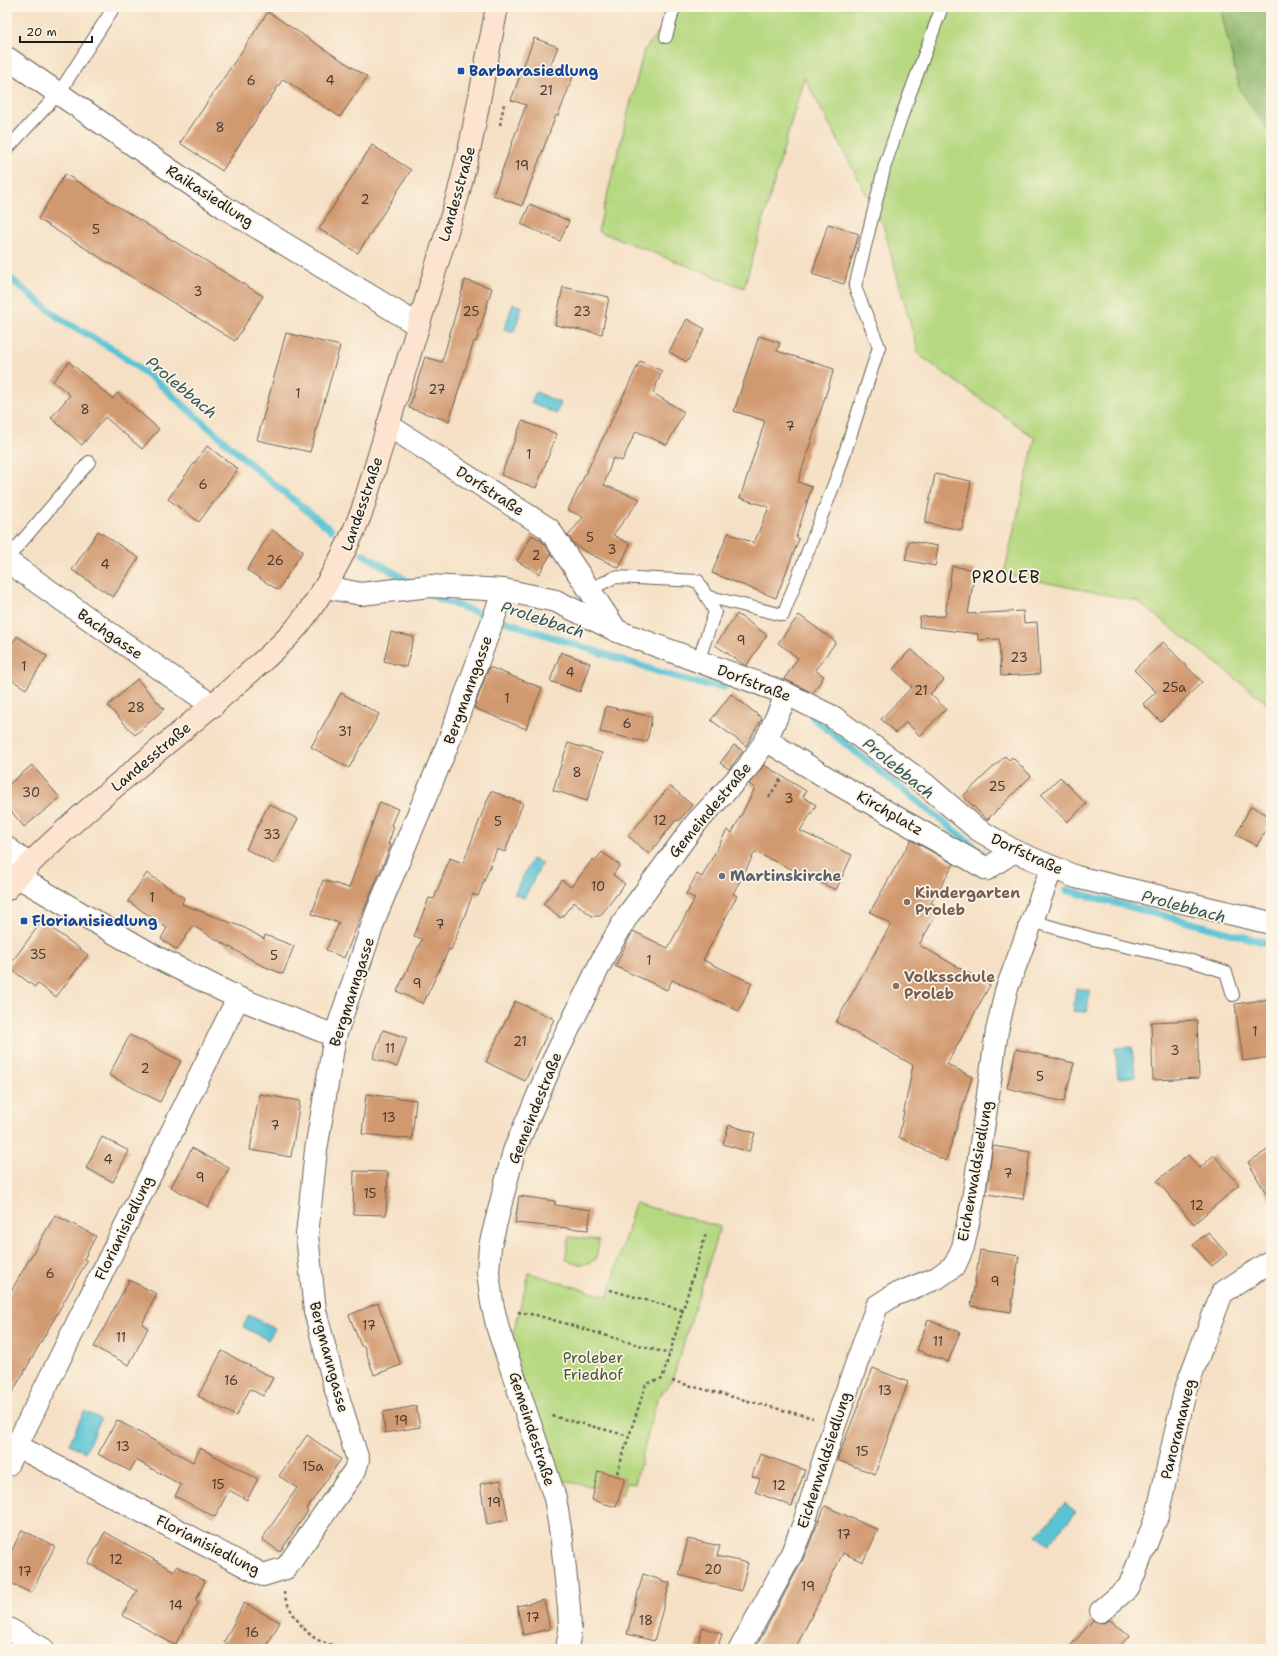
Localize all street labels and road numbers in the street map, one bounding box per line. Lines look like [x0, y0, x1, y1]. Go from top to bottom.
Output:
street label: Landesstraße [434, 144, 480, 244]
street label: Raikasiedlung [162, 160, 258, 232]
street label: Landesstraße [337, 454, 387, 554]
street label: Dorfstraße [452, 461, 528, 521]
street label: Bachgasse [73, 604, 147, 664]
street label: Bergmanngasse [439, 633, 497, 747]
street label: Dorfstraße [714, 660, 794, 706]
street label: Landesstraße [107, 718, 195, 796]
street label: Gemeindestraße [664, 758, 756, 862]
street label: Kirchplatz [853, 786, 927, 840]
street label: Dorfstraße [988, 829, 1066, 879]
street label: Bergmanngasse [325, 935, 379, 1049]
street label: Gemeindestraße [503, 1049, 567, 1167]
street label: Eichenwaldsiedlung [953, 1099, 997, 1243]
street label: Florianisiedlung [90, 1172, 158, 1284]
street label: Bergmanngasse [305, 1299, 353, 1415]
street label: Gemeindestraße [504, 1369, 560, 1489]
street label: Panoramaweg [1156, 1377, 1200, 1481]
street label: Eichenwaldsiedlung [792, 1389, 856, 1531]
street label: Florianisiedlung [153, 1510, 263, 1580]

